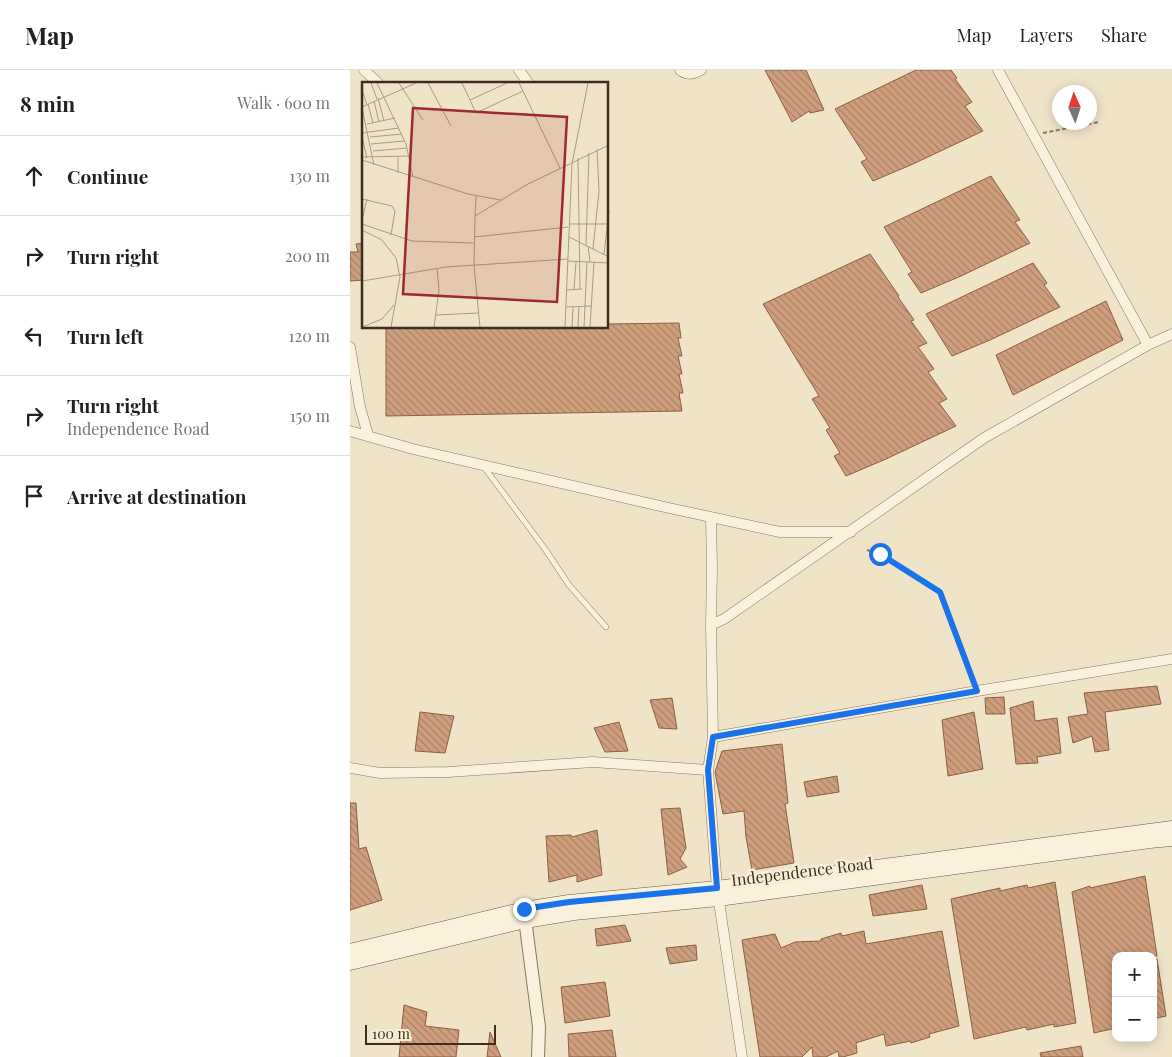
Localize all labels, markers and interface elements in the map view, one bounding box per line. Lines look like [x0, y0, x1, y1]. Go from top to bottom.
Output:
text: Map [25, 19, 74, 51]
text: Map [956, 23, 991, 47]
text: Layers [1019, 23, 1073, 47]
text: Share [1101, 23, 1147, 47]
inset map [362, 82, 609, 329]
north arrow [1052, 85, 1097, 130]
text: 8 min [20, 89, 75, 117]
text: Walk · 600 m [237, 92, 330, 113]
icon: ahead [20, 162, 48, 190]
text: Continue [67, 163, 148, 189]
text: 130 m [289, 165, 330, 186]
icon: right [20, 242, 48, 270]
text: Turn right [67, 243, 159, 269]
text: 200 m [285, 245, 330, 266]
icon: left [20, 322, 48, 350]
text: Turn left [67, 323, 144, 349]
text: 120 m [289, 325, 330, 346]
text: Turn right [67, 392, 159, 418]
icon: right [20, 402, 48, 430]
text: 150 m [290, 405, 330, 426]
text: Independence Road [67, 418, 210, 439]
icon: arrive [20, 482, 48, 510]
text: Arrive at destination [67, 483, 247, 509]
route start [869, 543, 892, 566]
street label: Independence Road [730, 852, 874, 890]
route end [513, 898, 536, 921]
map controls [1112, 952, 1157, 1042]
button: + [1112, 952, 1157, 997]
button: − [1112, 997, 1157, 1042]
scale bar [365, 1022, 496, 1045]
text: 100 m [372, 1024, 410, 1043]

